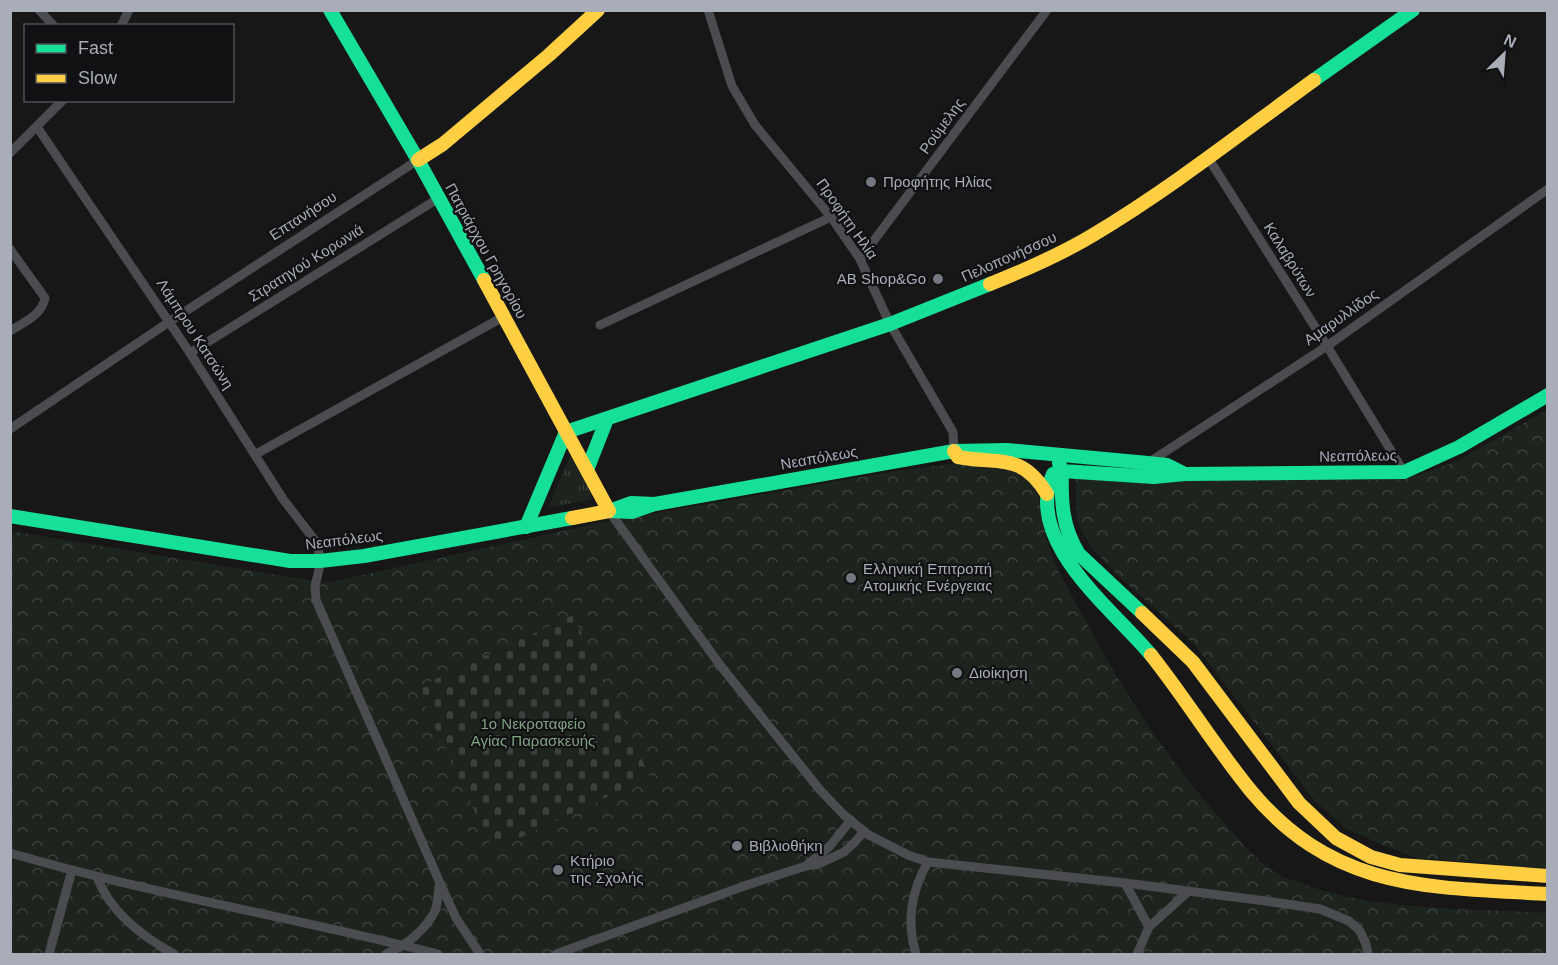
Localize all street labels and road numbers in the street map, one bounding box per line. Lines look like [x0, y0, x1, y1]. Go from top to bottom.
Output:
street label: Ρούμελης [916, 94, 968, 157]
street label: Προφήτη Ηλία [813, 175, 882, 263]
street label: Πατριάρχου Γρηγορίου [442, 180, 531, 321]
street label: Επτανήσου [266, 188, 339, 244]
street label: Καλαβρύτων [1261, 219, 1320, 300]
street label: Στρατηγού Κορωνιά [245, 220, 367, 305]
street label: Πελοπονήσσου [959, 228, 1059, 285]
street label: Λάμπρου Κατσώνη [153, 275, 237, 392]
street label: Αμαρυλλίδος [1300, 285, 1381, 348]
street label: Νεαπόλεως [779, 442, 859, 473]
street label: Νεαπόλεως [1319, 446, 1397, 465]
street label: Νεαπόλεως [304, 526, 384, 553]

